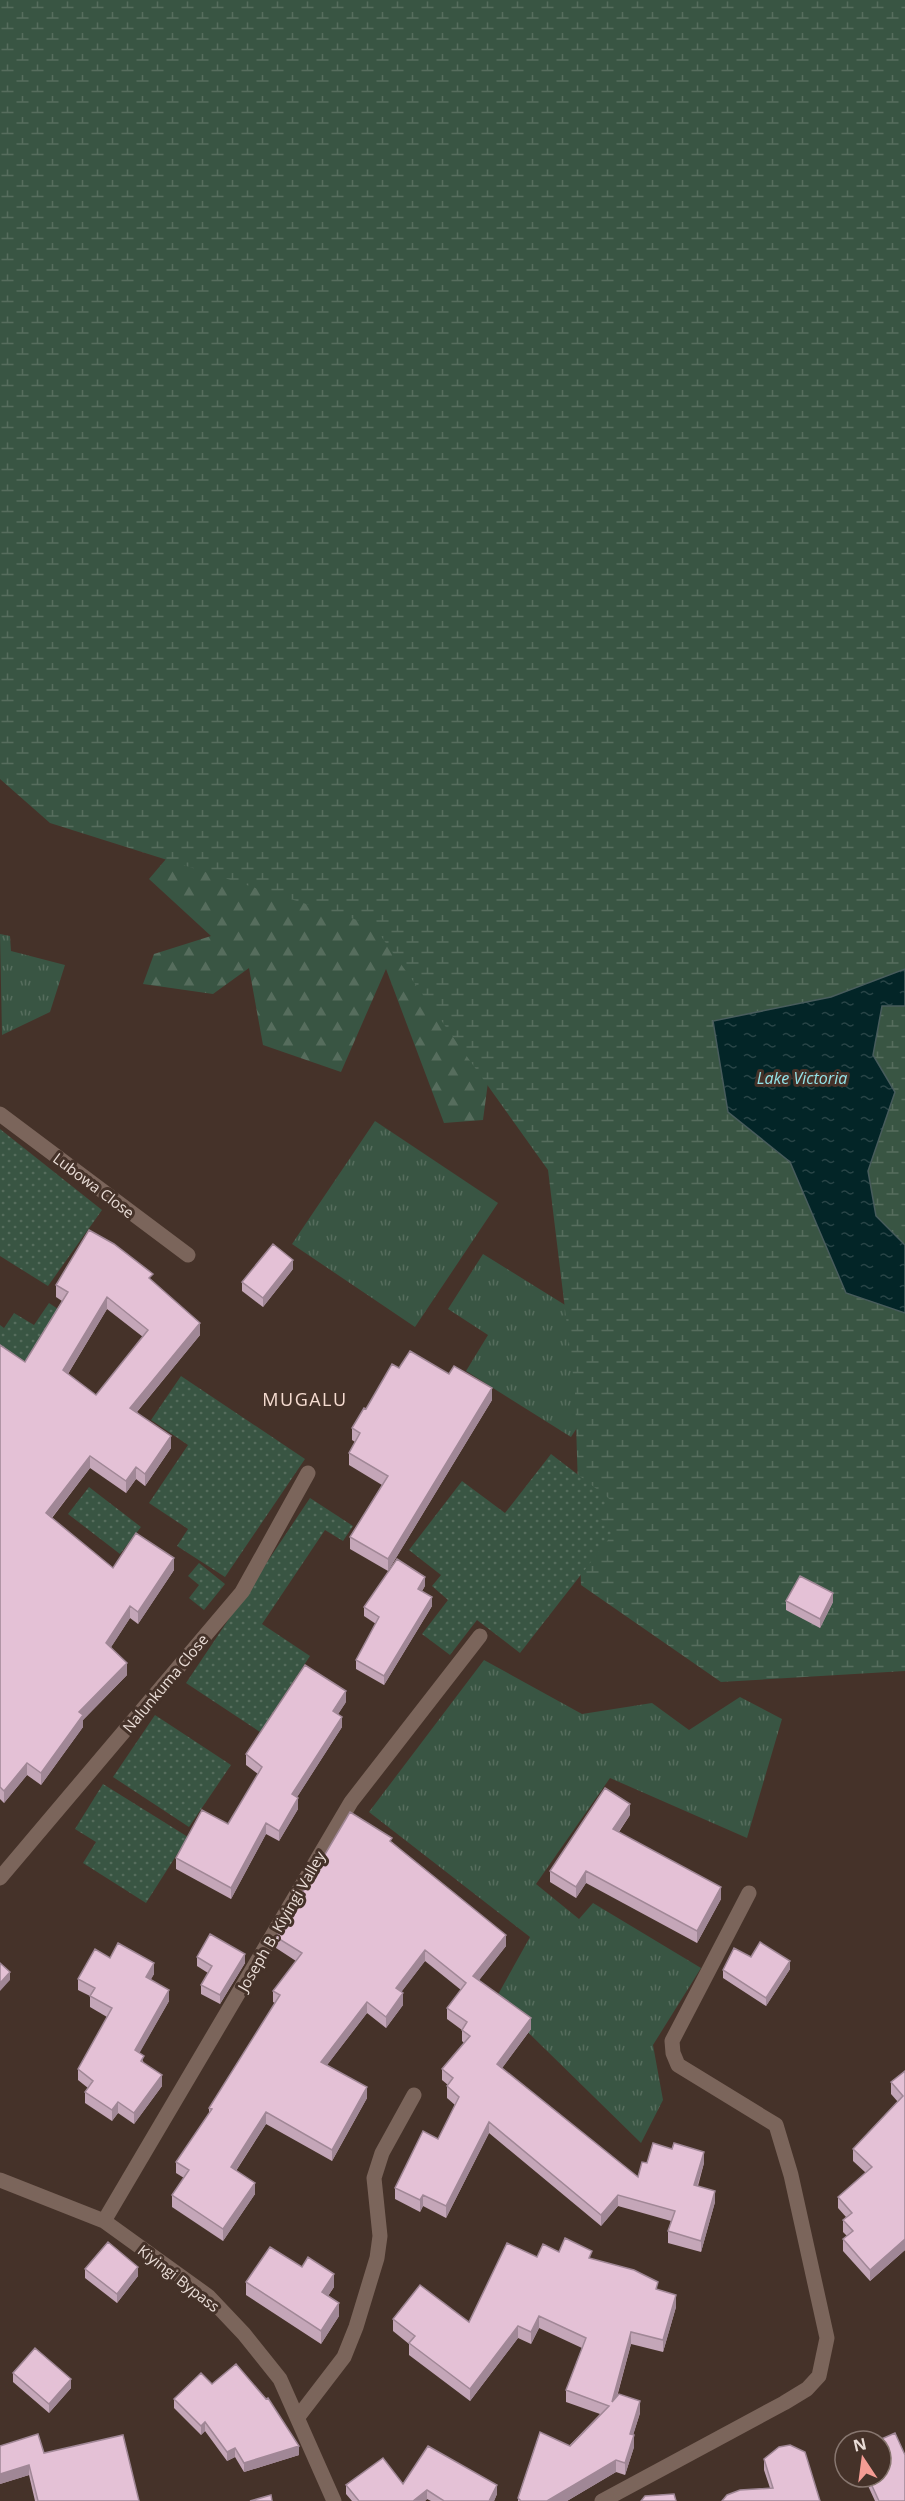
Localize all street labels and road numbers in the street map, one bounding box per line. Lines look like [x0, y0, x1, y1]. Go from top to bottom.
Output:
street label: Lubowa Close [49, 1148, 139, 1222]
street label: Nalunkuma Close [118, 1630, 212, 1736]
street label: Joseph B. Kiyingi Valley [232, 1847, 330, 1996]
street label: Kiyingi Bypass [134, 2240, 224, 2316]

